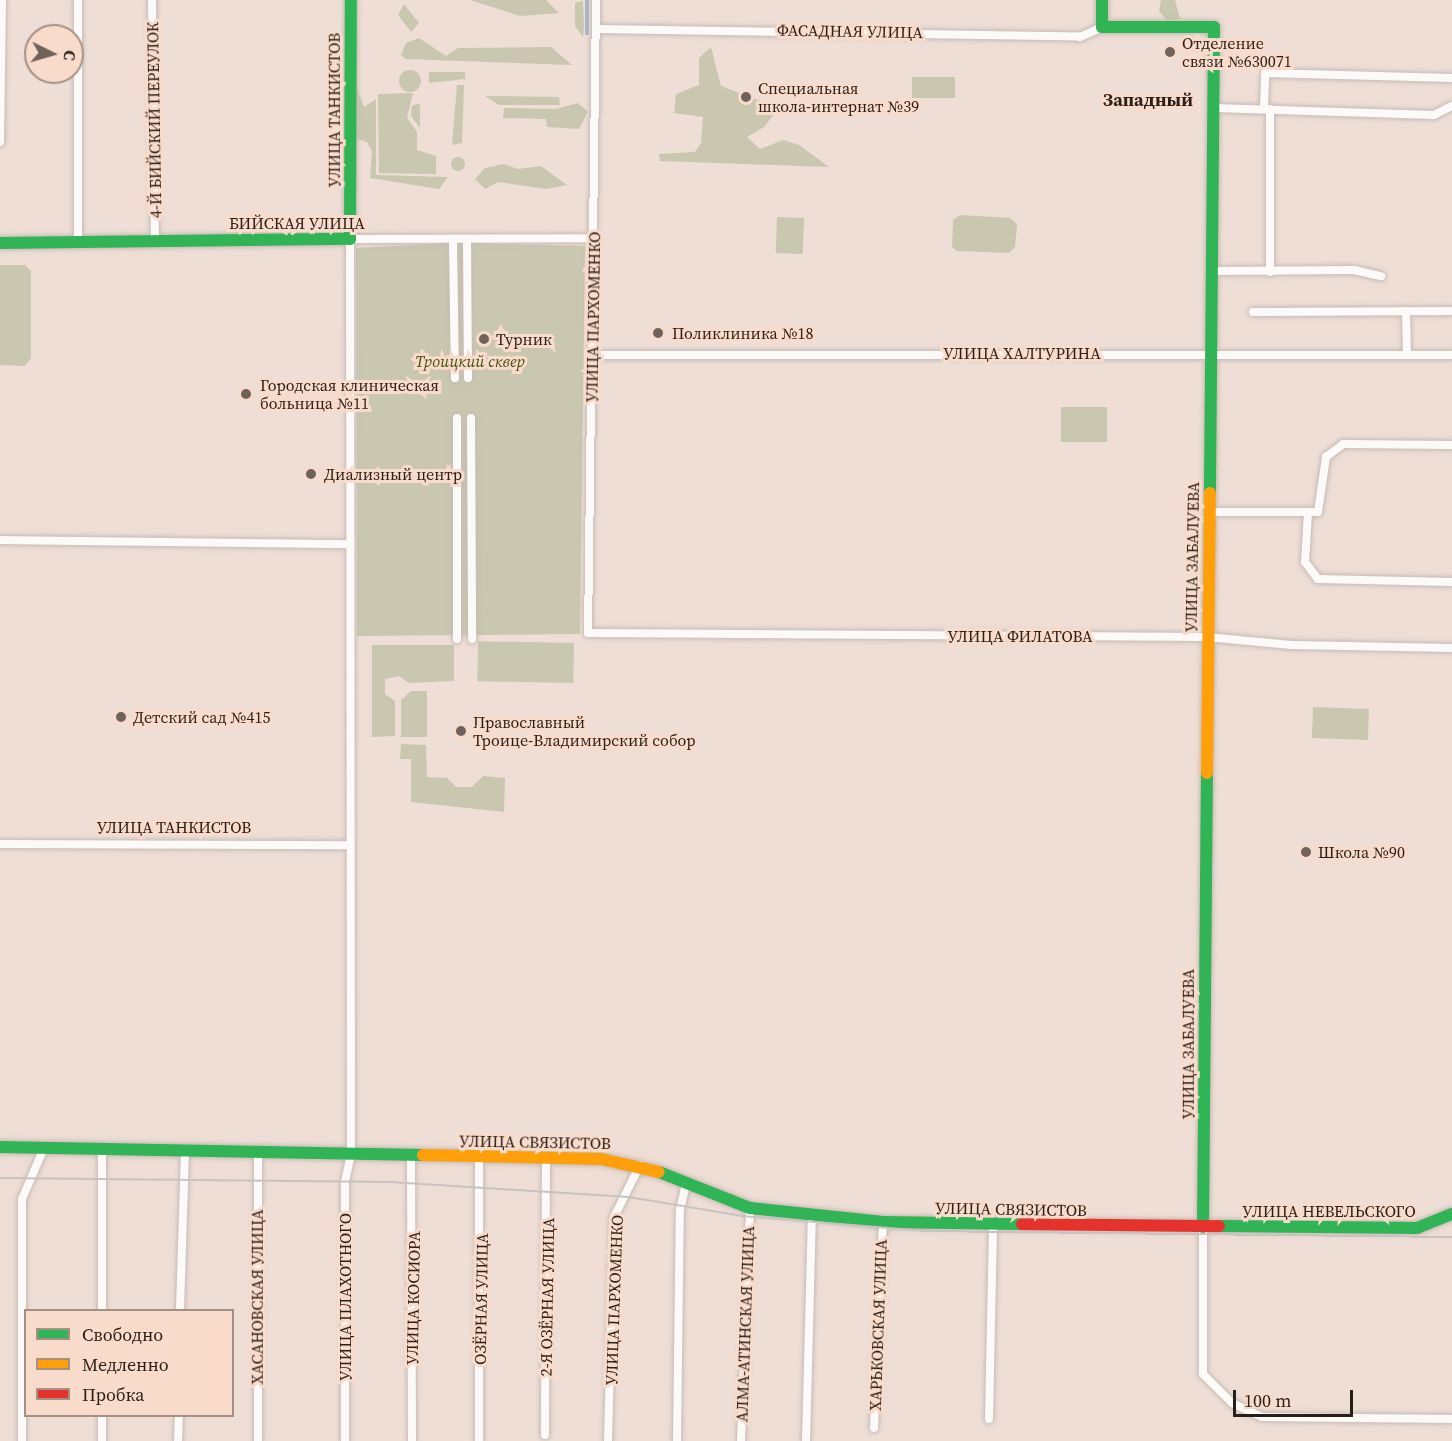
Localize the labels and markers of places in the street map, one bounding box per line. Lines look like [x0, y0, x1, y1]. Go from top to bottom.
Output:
place label: Отделение связи №630071 [1182, 33, 1292, 71]
marker: Отделение связи №630071 [1163, 45, 1177, 59]
place label: Специальная школа-интернат №39 [758, 78, 919, 116]
marker: Специальная школа-интернат №39 [739, 90, 753, 104]
place label: Поликлиника №18 [672, 323, 814, 343]
marker: Поликлиника №18 [649, 324, 667, 342]
place label: Турник [496, 329, 552, 349]
marker: Турник [477, 332, 491, 346]
place label: Городская клиническая больница №11 [260, 375, 439, 413]
marker: Городская клиническая больница №11 [237, 385, 255, 403]
place label: Диализный центр [324, 464, 462, 484]
marker: Диализный центр [302, 465, 320, 483]
place label: Детский сад №415 [133, 707, 270, 727]
marker: Детский сад №415 [114, 710, 128, 724]
place label: Православный Троице-Владимирский собор [473, 712, 696, 750]
marker: Православный Троице-Владимирский собор [454, 724, 468, 738]
place label: Школа №90 [1318, 842, 1405, 862]
marker: Школа №90 [1299, 845, 1313, 859]

